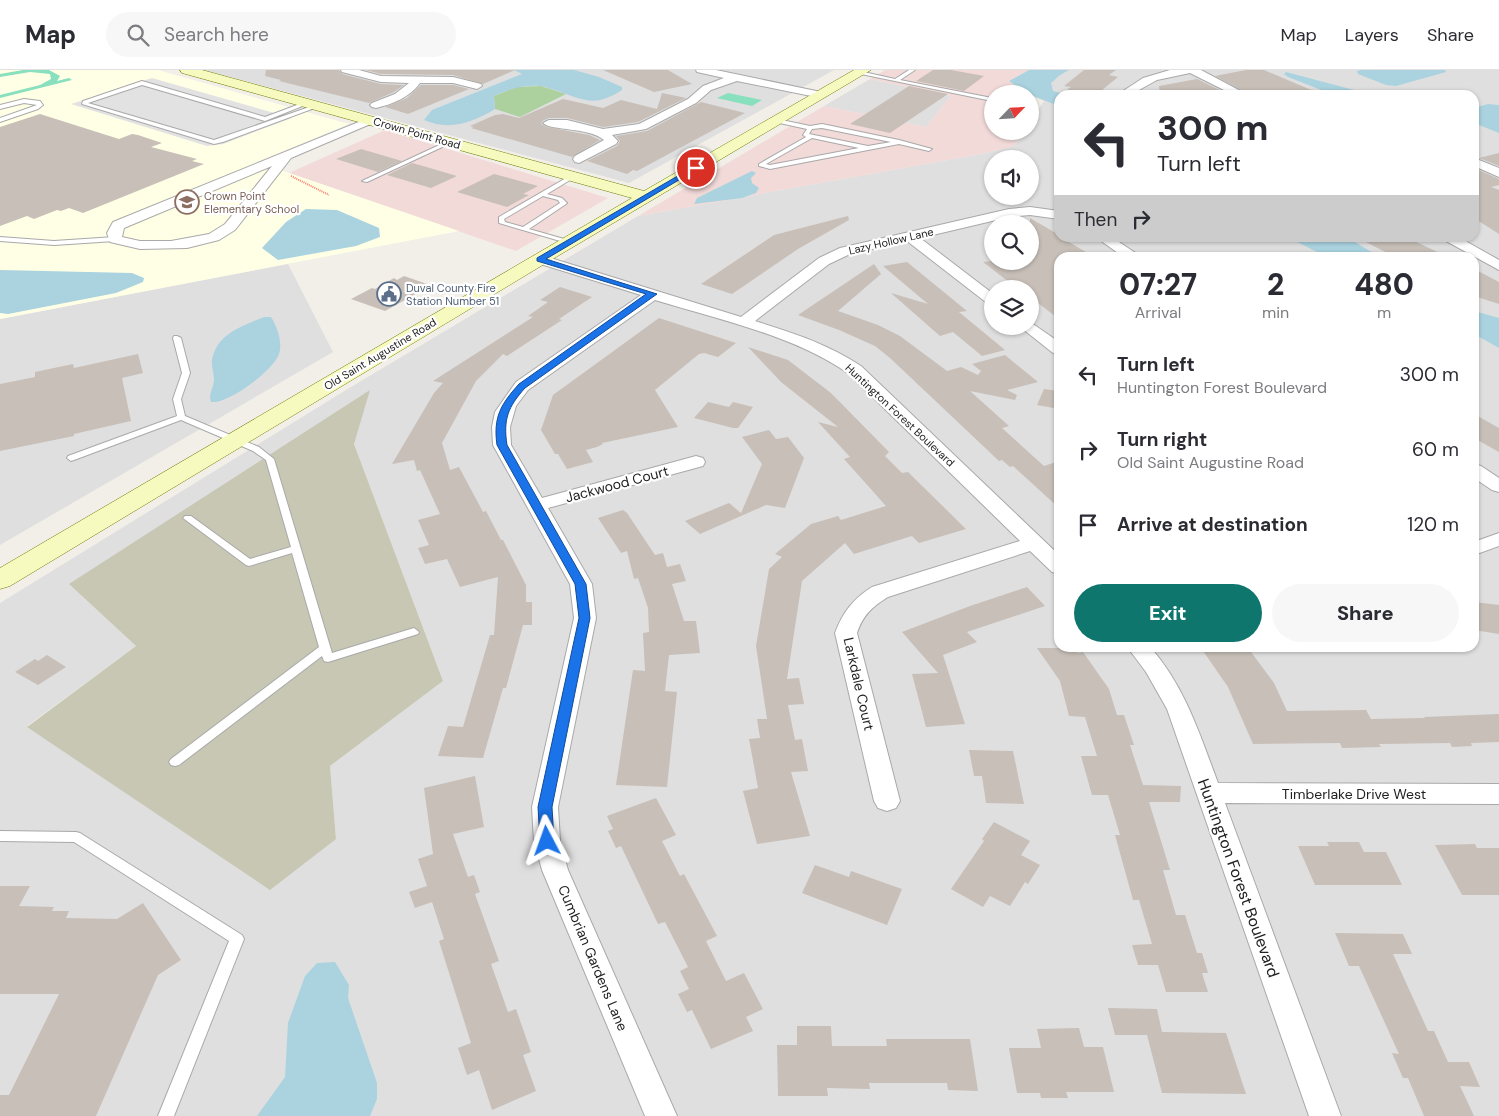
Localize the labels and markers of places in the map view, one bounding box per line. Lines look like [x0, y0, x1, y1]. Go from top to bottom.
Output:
pin [675, 147, 717, 189]
school or university icon: Crown Point Elementary School [174, 189, 200, 215]
place label: Crown Point Elementary School [204, 189, 299, 216]
public building icon: Duval County Fire Station Number 51 [376, 281, 402, 307]
place label: Duval County Fire Station Number 51 [406, 281, 499, 308]

